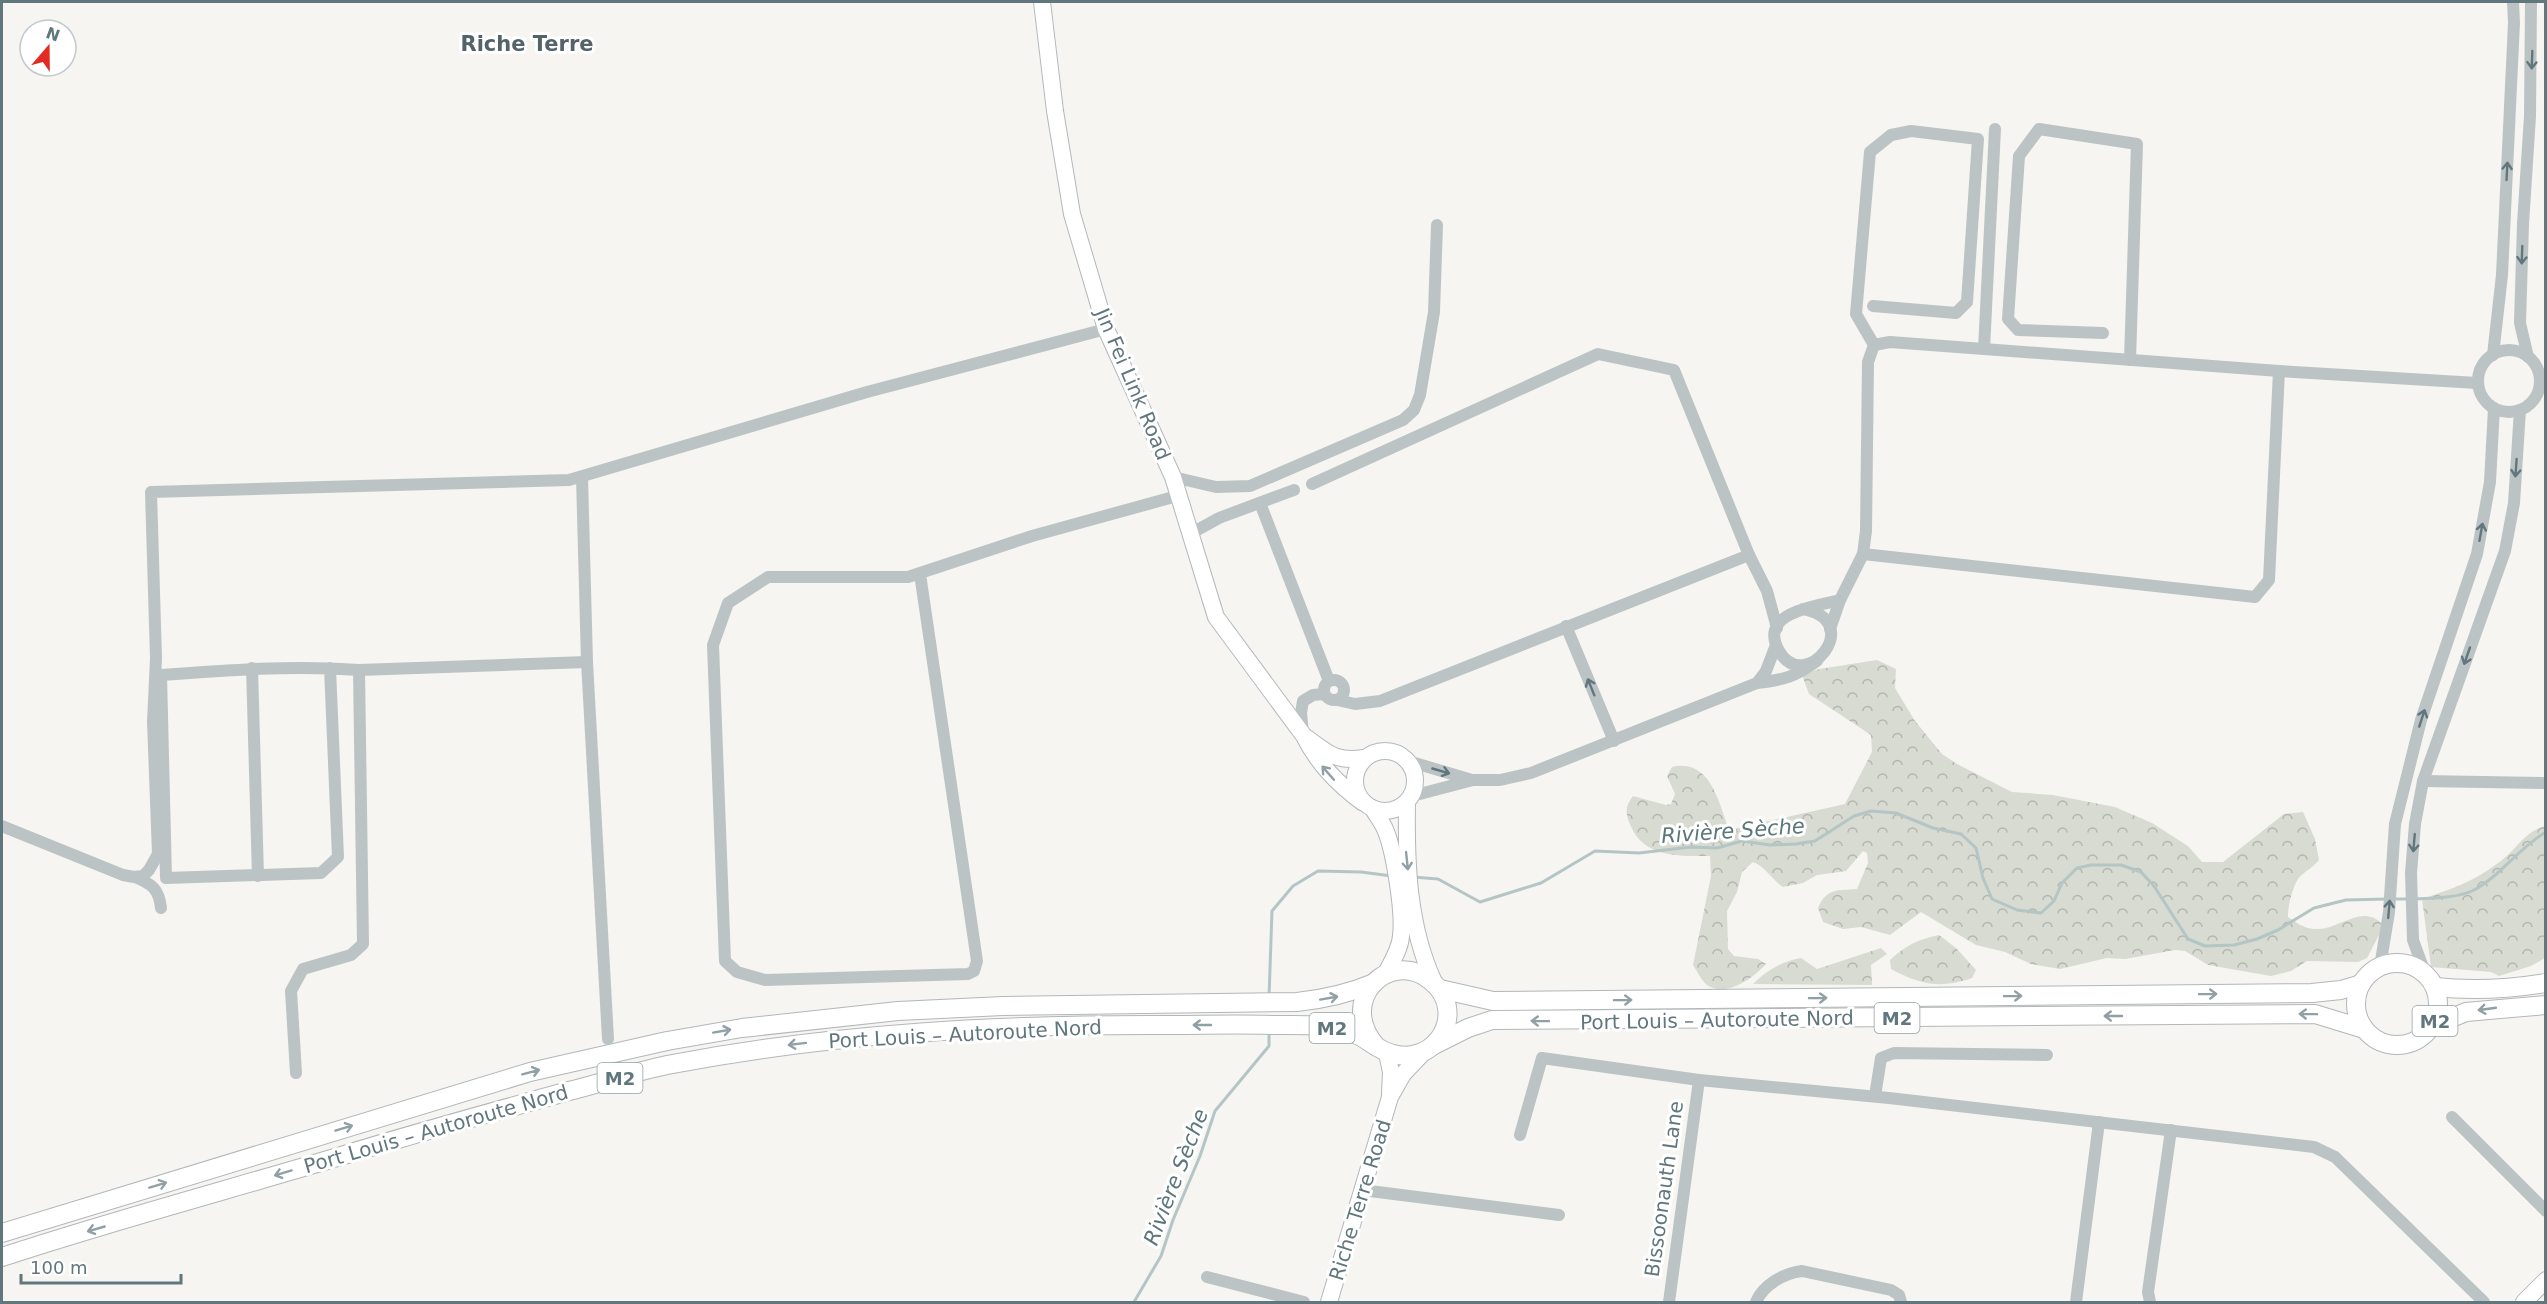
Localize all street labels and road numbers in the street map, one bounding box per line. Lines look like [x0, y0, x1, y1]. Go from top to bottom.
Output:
street label: Jin Fei Link Road [1089, 303, 1176, 464]
road number: M2 [1874, 1003, 1920, 1033]
street label: Port Louis – Autoroute Nord [1580, 1006, 1854, 1034]
road number: M2 [2412, 1006, 2458, 1036]
road number: M2 [1310, 1013, 1354, 1043]
street label: Port Louis – Autoroute Nord [828, 1015, 1102, 1053]
road number: M2 [598, 1063, 642, 1093]
street label: Port Louis – Autoroute Nord [301, 1080, 571, 1178]
street label: Bissoonauth Lane [1640, 1099, 1688, 1279]
street label: Riche Terre Road [1324, 1116, 1396, 1284]

